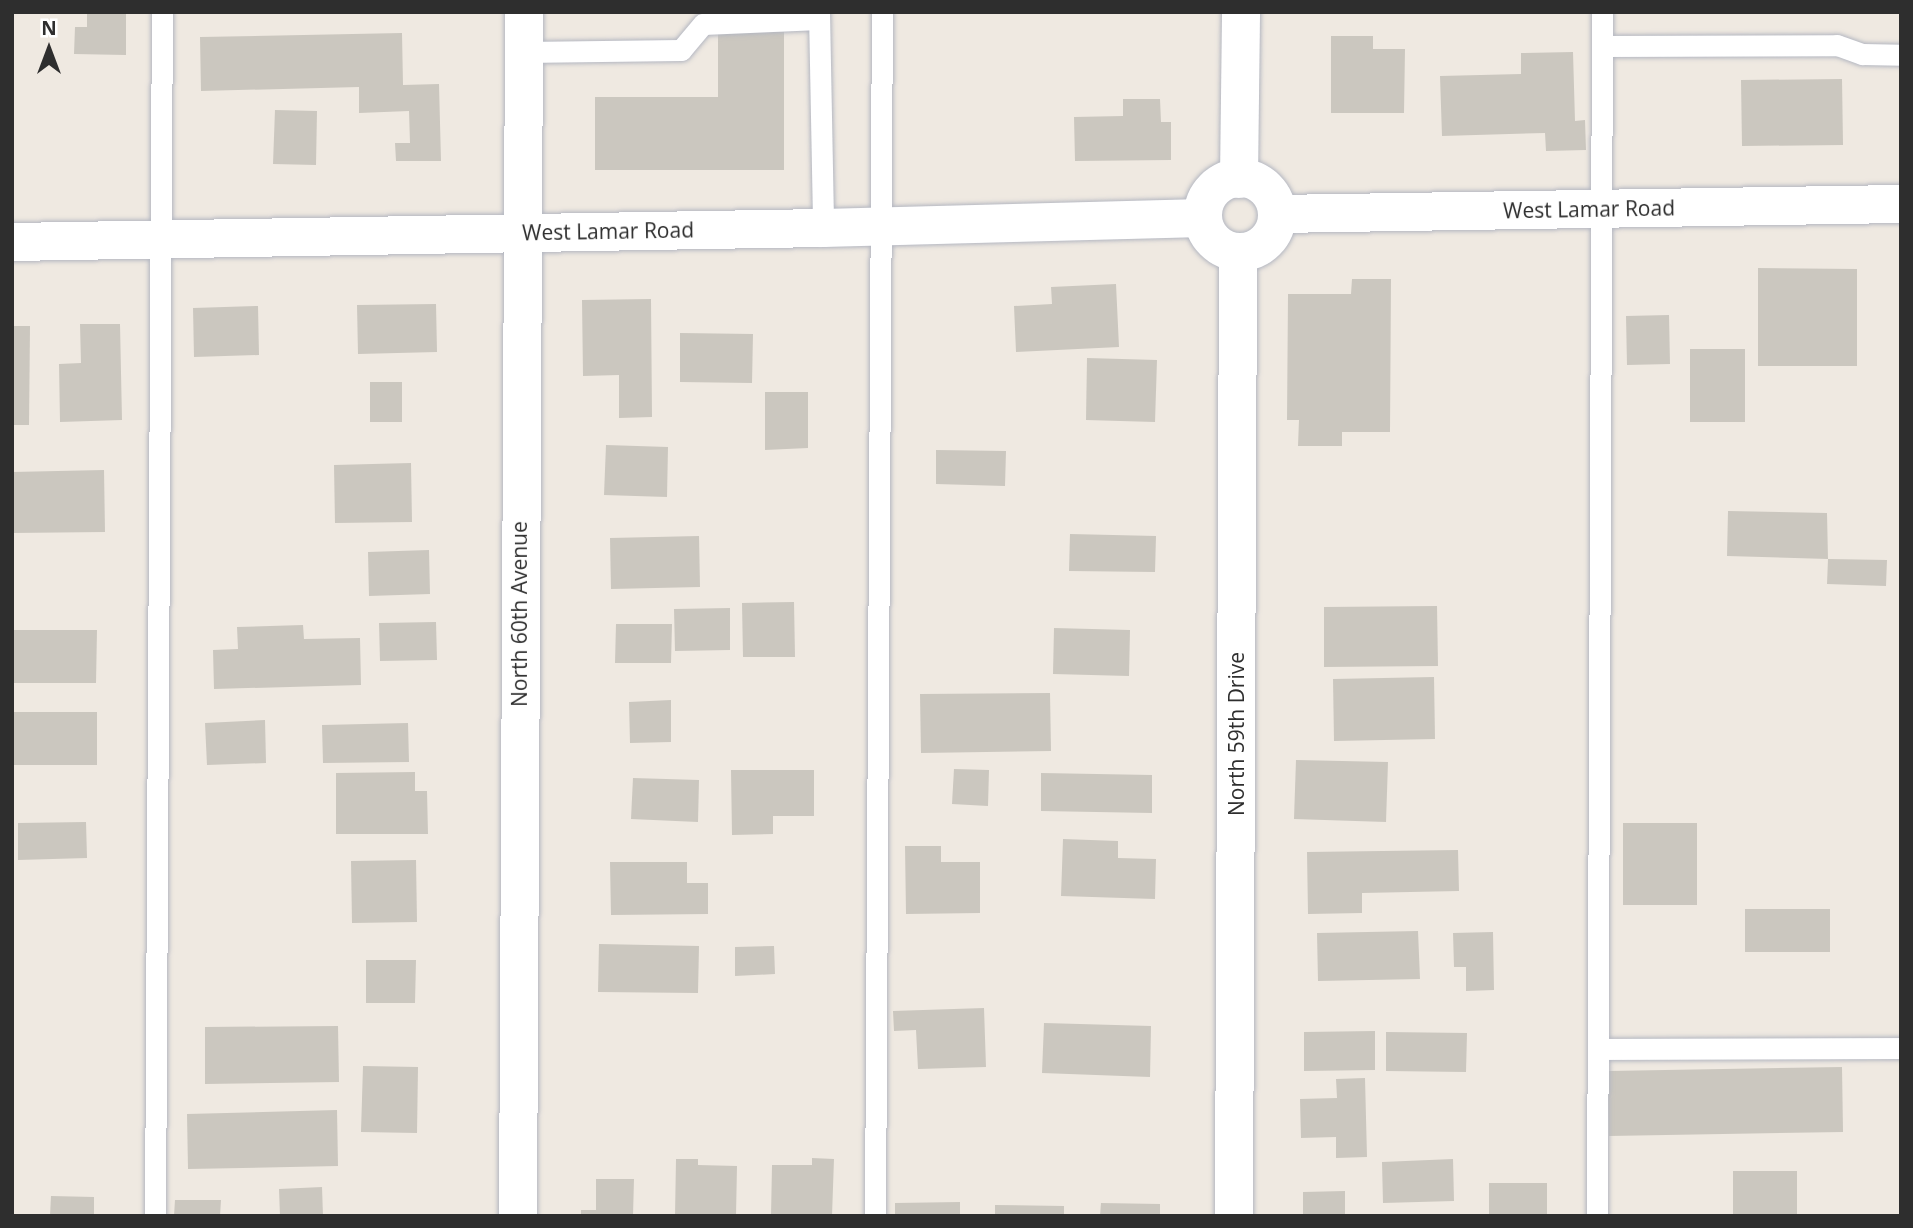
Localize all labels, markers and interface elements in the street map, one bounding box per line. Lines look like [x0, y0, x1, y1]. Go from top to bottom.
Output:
north arrow [14, 14, 84, 84]
text: N [41, 15, 57, 41]
street label: West Lamar Road [1503, 195, 1675, 223]
street label: West Lamar Road [522, 217, 694, 245]
street label: North 60th Avenue [506, 521, 532, 707]
street label: North 59th Drive [1223, 652, 1249, 816]

